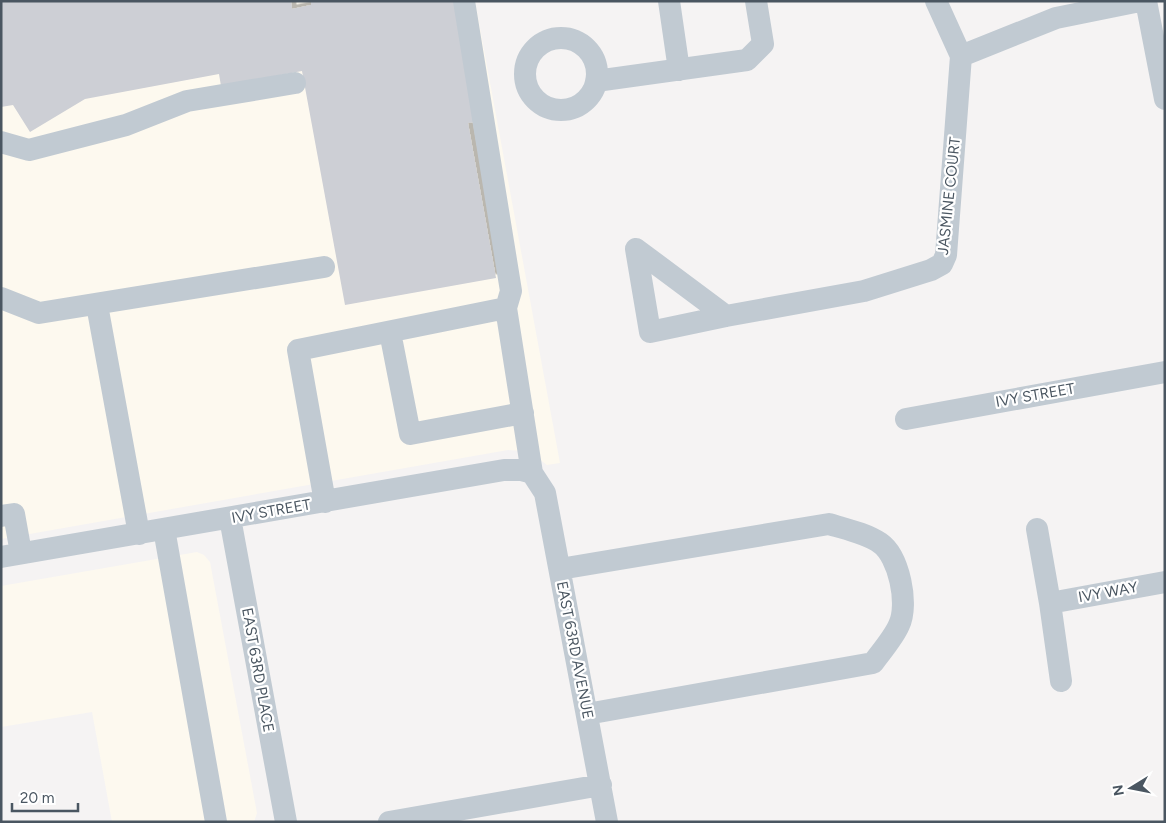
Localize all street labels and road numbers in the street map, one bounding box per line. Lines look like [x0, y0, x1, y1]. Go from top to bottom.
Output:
street label: JASMINE COURT [934, 135, 964, 256]
street label: IVY STREET [994, 379, 1077, 411]
street label: IVY STREET [230, 495, 313, 527]
street label: IVY WAY [1077, 578, 1139, 606]
street label: EAST 63RD AVENUE [553, 579, 597, 721]
street label: EAST 63RD PLACE [238, 606, 278, 734]

